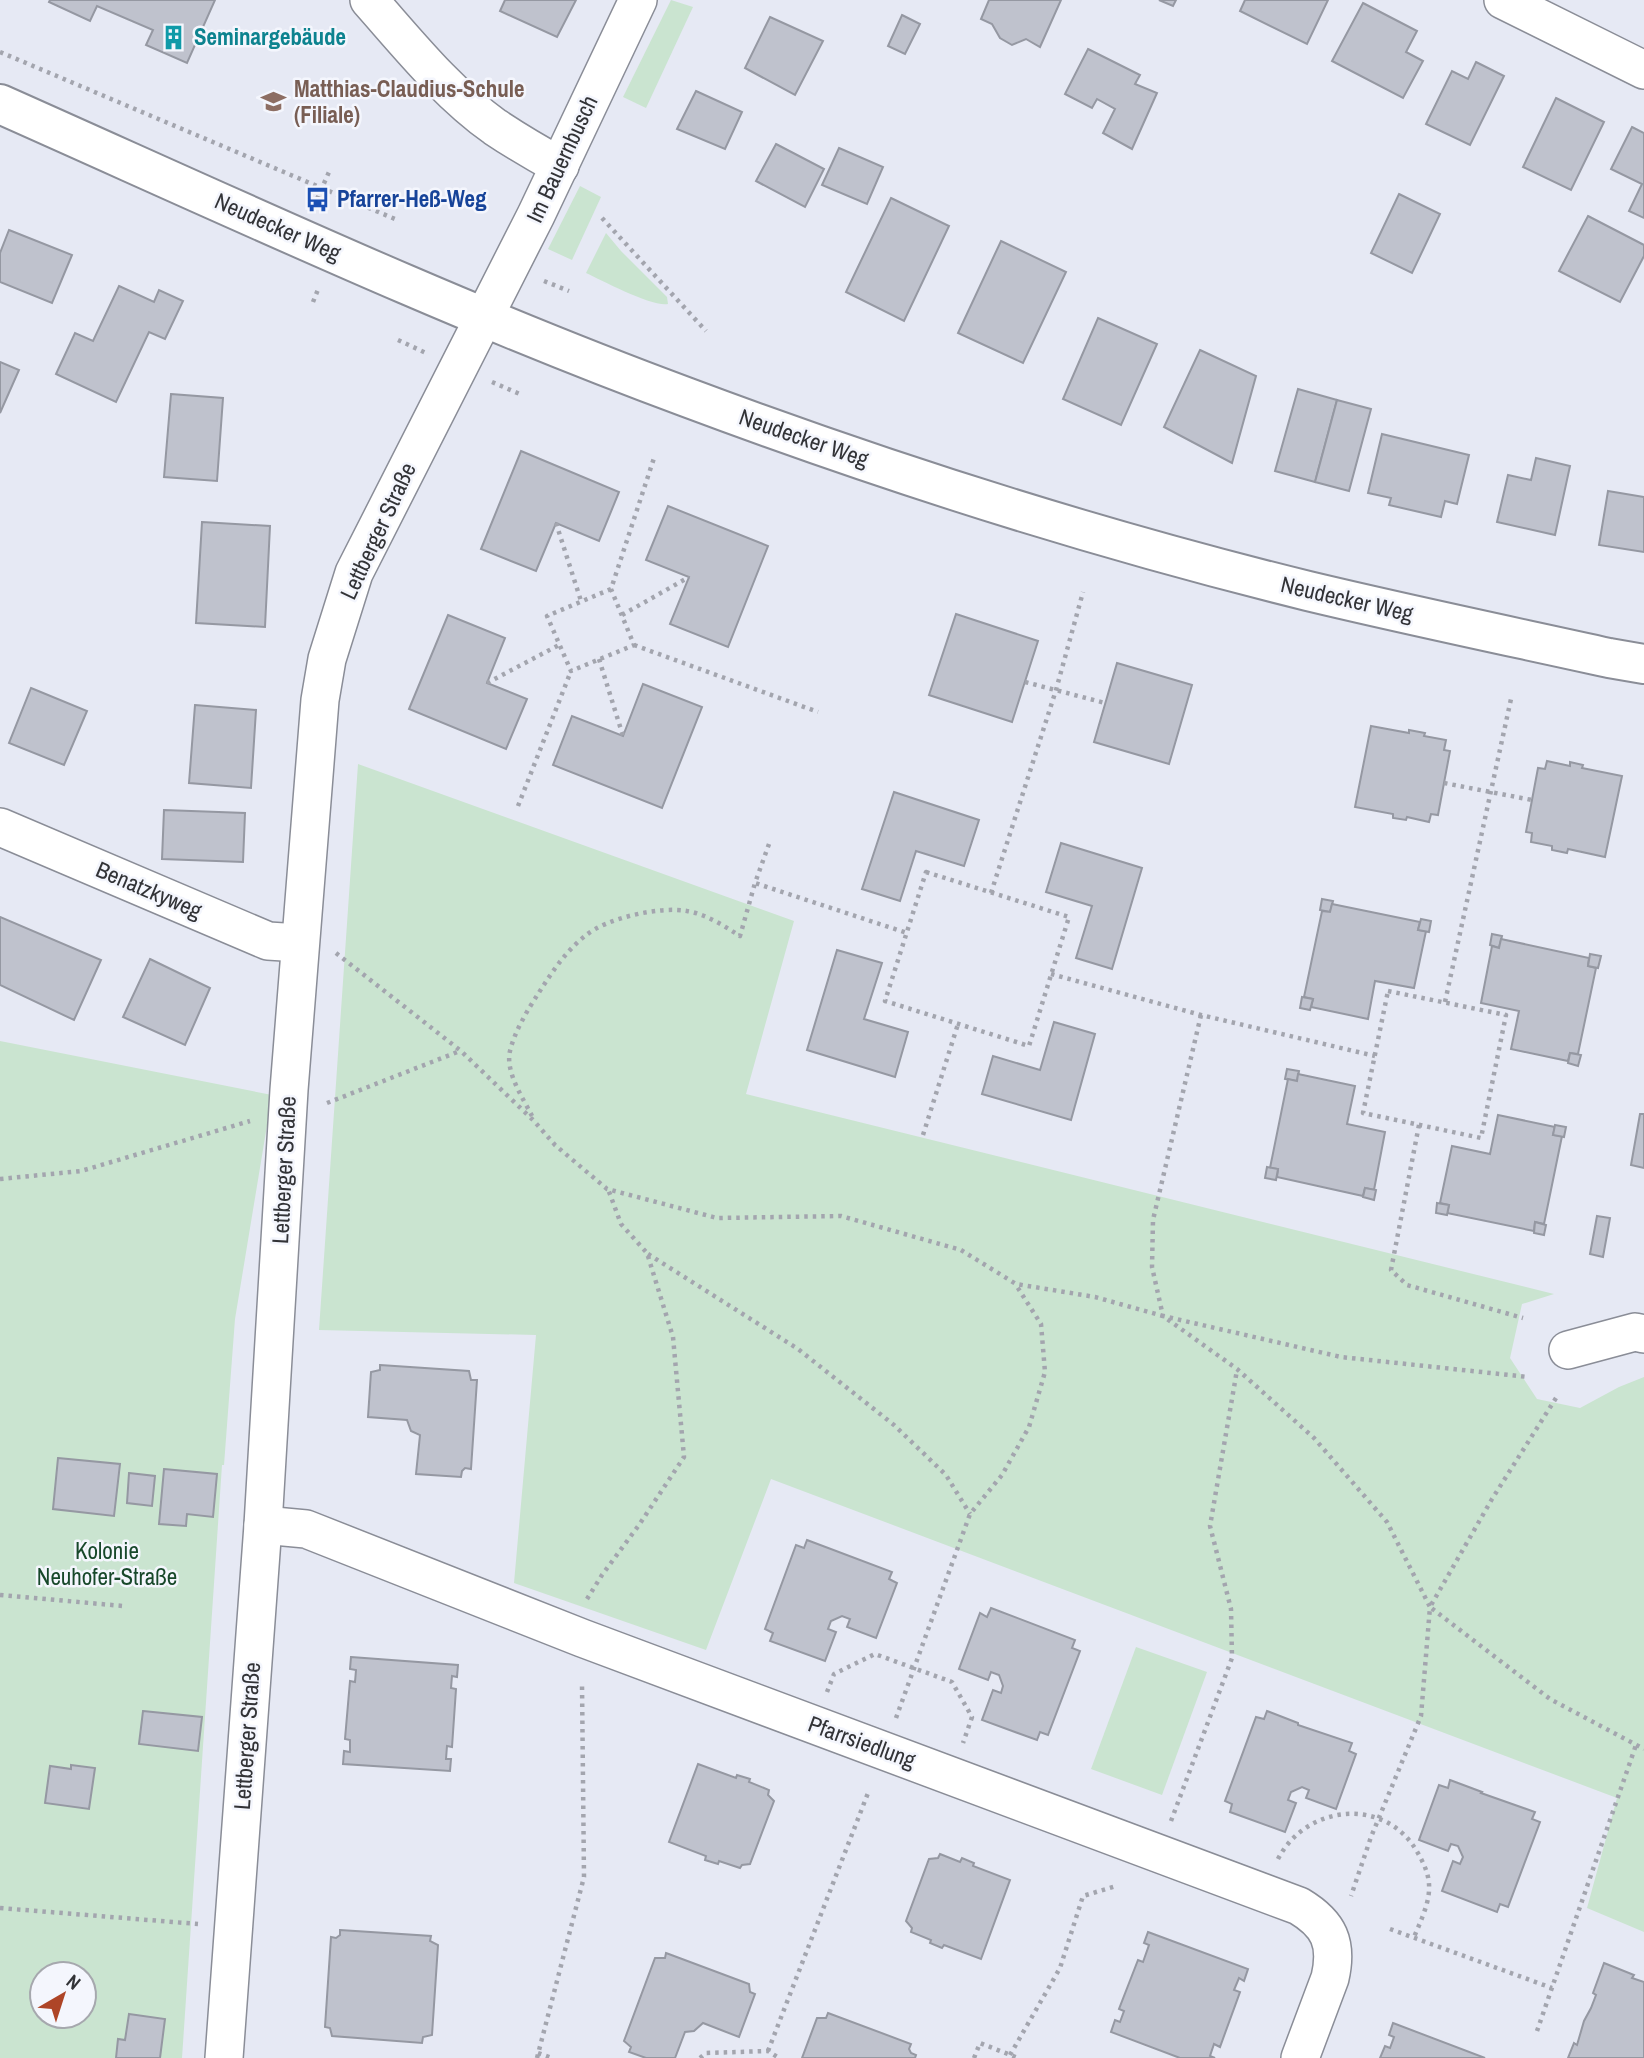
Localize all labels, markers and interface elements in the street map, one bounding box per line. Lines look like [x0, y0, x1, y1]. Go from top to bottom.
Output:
place label: Seminargebäude [194, 21, 346, 52]
building icon: Seminargebäude [160, 23, 188, 51]
place label: Matthias-Claudius-Schule (Filiale) [294, 73, 525, 130]
school or university icon: Matthias-Claudius-Schule (Filiale) [260, 88, 288, 116]
street label: Im Bauernbusch [518, 90, 605, 228]
place label: Pfarrer-Heß-Weg [337, 183, 487, 214]
street label: Neudecker Weg [210, 185, 347, 268]
bus stop icon: Pfarrer-Heß-Weg [303, 185, 331, 213]
street label: Neudecker Weg [735, 401, 873, 474]
street label: Lettberger Straße [332, 457, 423, 604]
street label: Neudecker Weg [1278, 568, 1417, 629]
street label: Benatzkyweg [92, 853, 207, 926]
street label: Lettberger Straße [264, 1095, 303, 1245]
park label: Kolonie Neuhofer-Straße [37, 1535, 177, 1592]
street label: Lettberger Straße [226, 1661, 267, 1811]
street label: Pfarrsiedlung [804, 1708, 921, 1775]
north arrow [28, 1960, 98, 2030]
text: N [61, 1968, 86, 1995]

